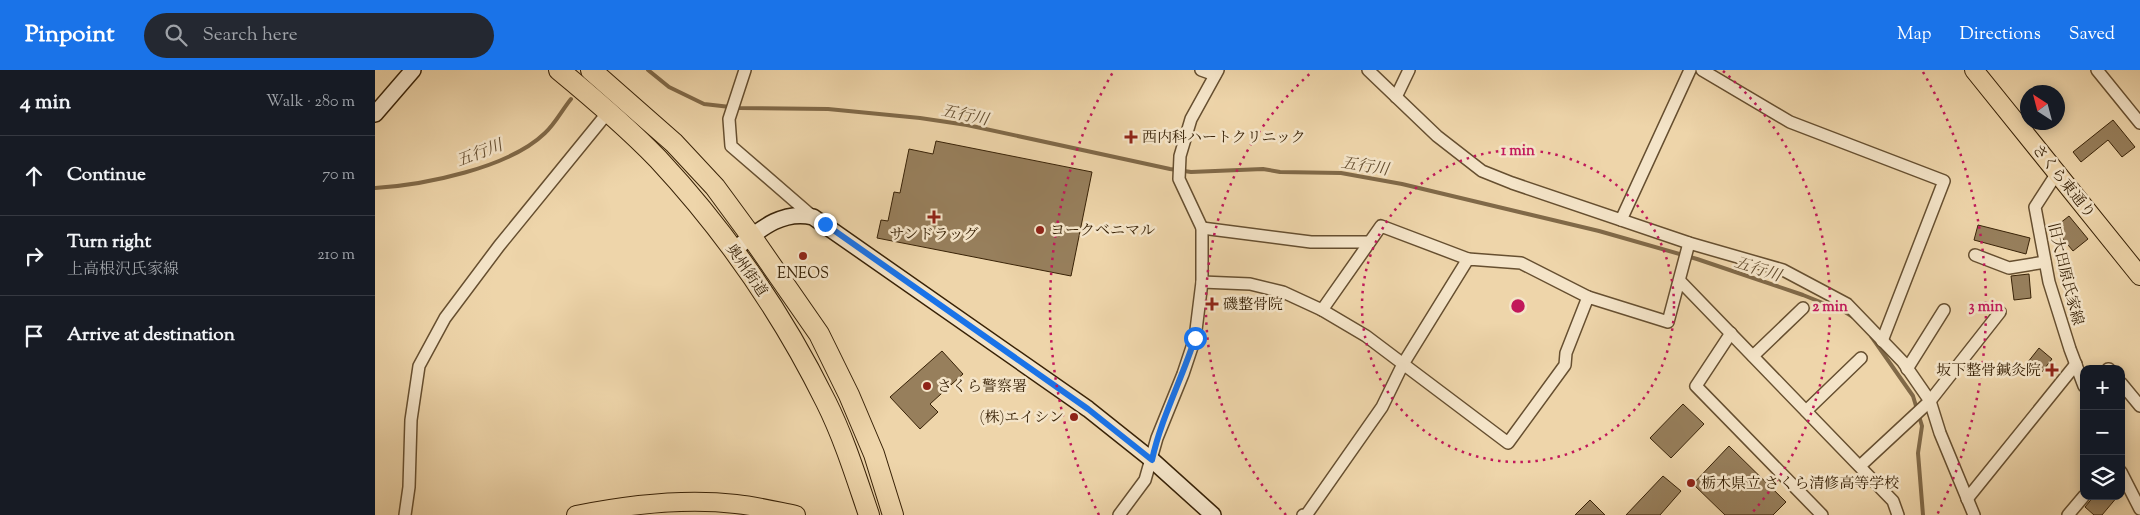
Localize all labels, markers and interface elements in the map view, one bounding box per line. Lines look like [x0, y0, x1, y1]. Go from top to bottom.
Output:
search box [144, 13, 494, 58]
text: Pinpoint [25, 18, 114, 52]
icon: search [162, 21, 190, 49]
text: Search here [202, 22, 298, 49]
text: Map [1897, 22, 1932, 48]
text: Directions [1960, 22, 2041, 48]
text: Saved [2069, 22, 2115, 48]
north arrow [2020, 85, 2065, 130]
text: 4 min [20, 88, 71, 118]
text: Walk · 280 m [266, 91, 355, 114]
water label: 五行川 [939, 100, 992, 133]
place label: 西内科ハートクリニック [1142, 128, 1306, 149]
marker: 西内科ハートクリニック [1124, 130, 1138, 144]
water label: 五行川 [453, 134, 508, 174]
street label: さくら東通り [2026, 140, 2099, 224]
text: 1 min [1501, 141, 1535, 162]
water label: 五行川 [1339, 152, 1392, 183]
icon: ahead [20, 162, 48, 190]
text: Continue [67, 162, 146, 189]
text: 70 m [322, 164, 355, 187]
marker: サンドラッグ [928, 211, 940, 223]
route end [814, 213, 837, 236]
place label: ヨークベニマル [1050, 221, 1155, 242]
street label: 旧大田原氏家線 [2042, 221, 2087, 328]
marker: ヨークベニマル [1034, 224, 1046, 236]
place label: サンドラッグ [890, 225, 978, 246]
text: Turn right [67, 229, 151, 256]
street label: 奥州街道 [720, 240, 772, 301]
icon: right [20, 242, 48, 270]
text: 210 m [317, 244, 355, 267]
marker: ENEOS [797, 250, 809, 262]
water label: 五行川 [1731, 252, 1786, 289]
text: 上高根沢氏家線 [67, 259, 179, 282]
place label: ENEOS [777, 264, 829, 285]
place label: 磯整骨院 [1223, 295, 1283, 316]
marker: 磯整骨院 [1205, 297, 1219, 311]
centre of rings [1509, 297, 1527, 315]
text: 2 min [1812, 297, 1848, 318]
text: 3 min [1969, 297, 2004, 318]
icon: arrive [20, 322, 48, 350]
text: Arrive at destination [67, 322, 235, 349]
route start [1184, 327, 1207, 350]
place label: 坂下整骨鍼灸院 [1936, 361, 2041, 382]
marker: 坂下整骨鍼灸院 [2045, 363, 2059, 377]
map controls [2080, 365, 2125, 500]
button: + [2080, 365, 2125, 410]
place label: さくら警察署 [937, 377, 1027, 398]
marker: さくら警察署 [921, 380, 933, 392]
place label: (株)エイシン [980, 408, 1064, 429]
button: − [2080, 410, 2125, 455]
marker: (株)エイシン [1068, 411, 1080, 423]
button: layers [2080, 455, 2125, 500]
place label: 栃木県立 さくら清修高等学校 [1701, 474, 1899, 495]
marker: 栃木県立 さくら清修高等学校 [1685, 477, 1697, 489]

